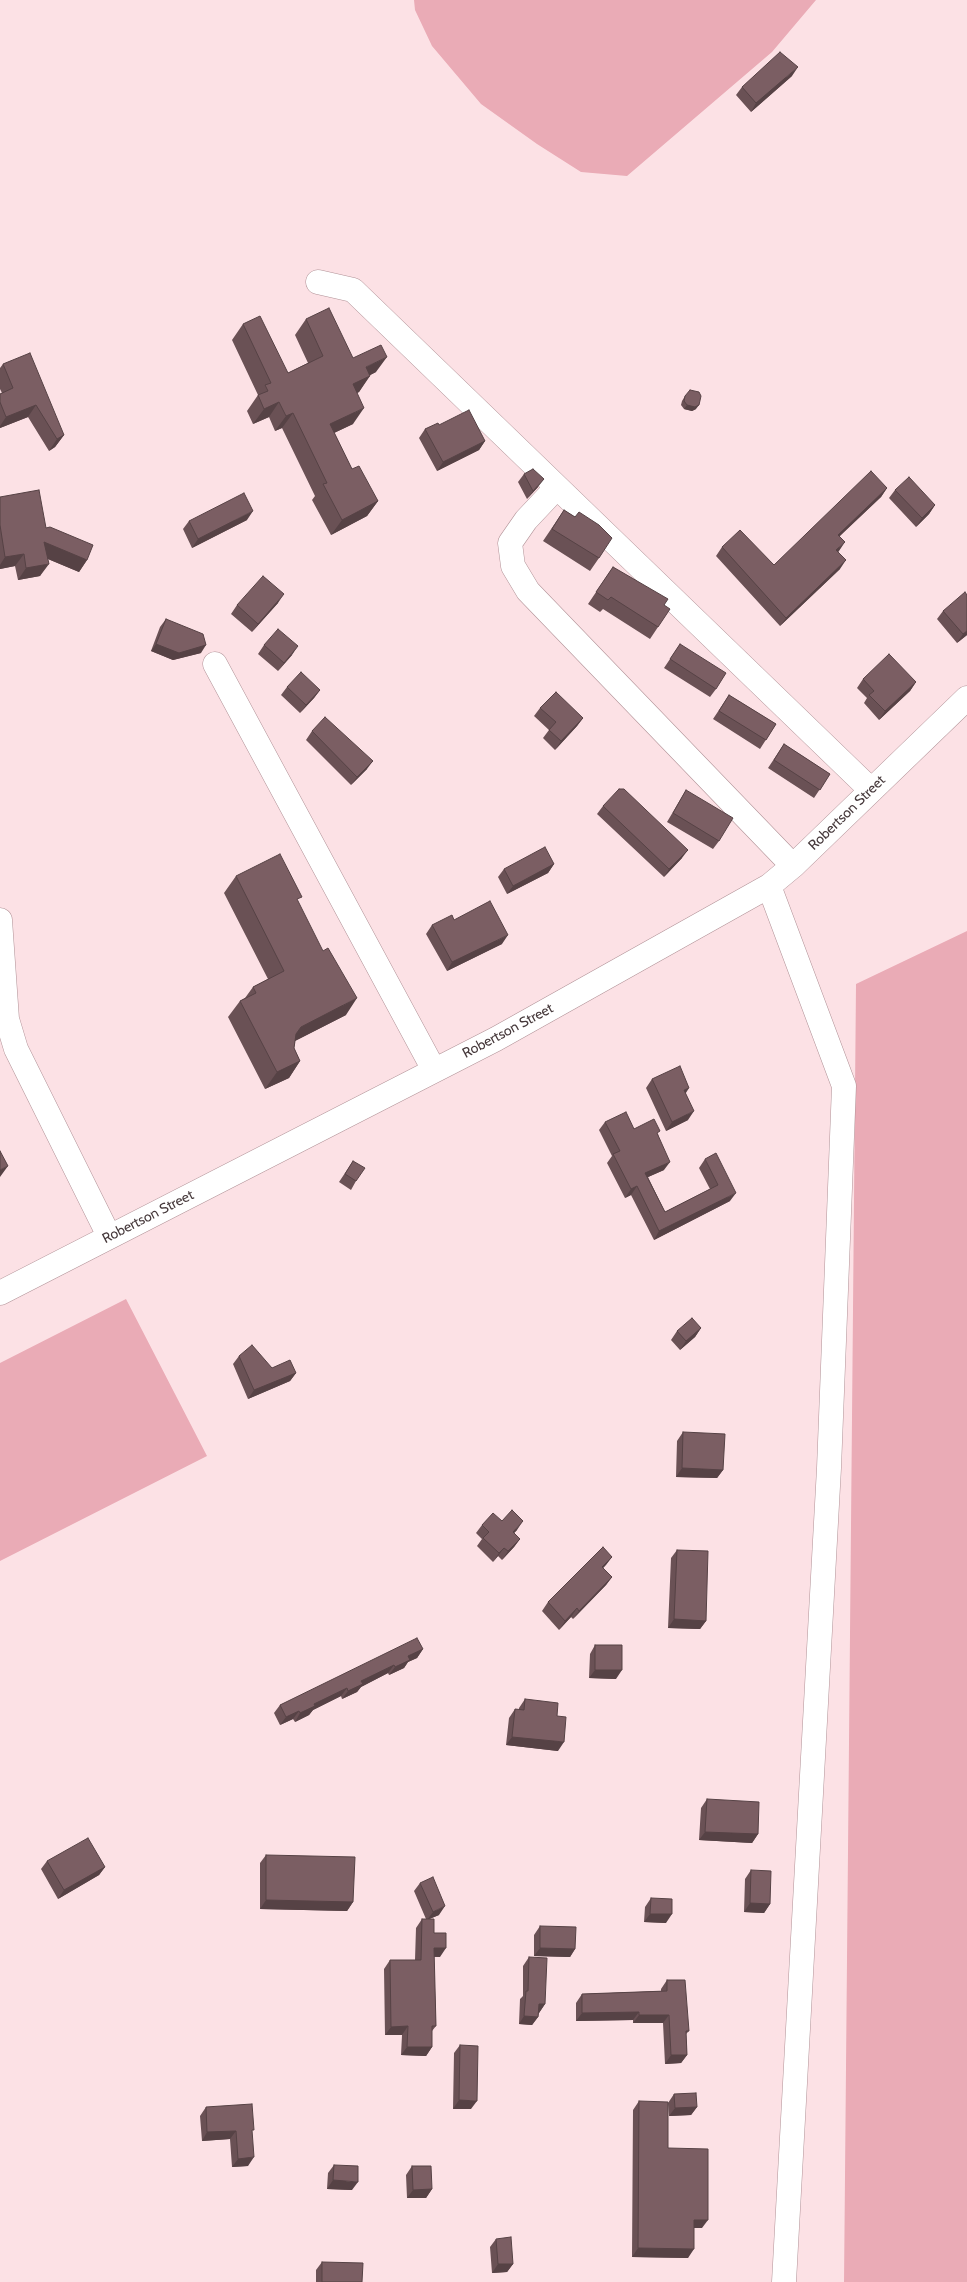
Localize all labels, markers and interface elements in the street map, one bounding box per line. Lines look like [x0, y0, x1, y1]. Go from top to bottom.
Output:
street label: Robertson Street [805, 772, 889, 854]
street label: Robertson Street [460, 1000, 556, 1062]
street label: Robertson Street [99, 1187, 197, 1247]

